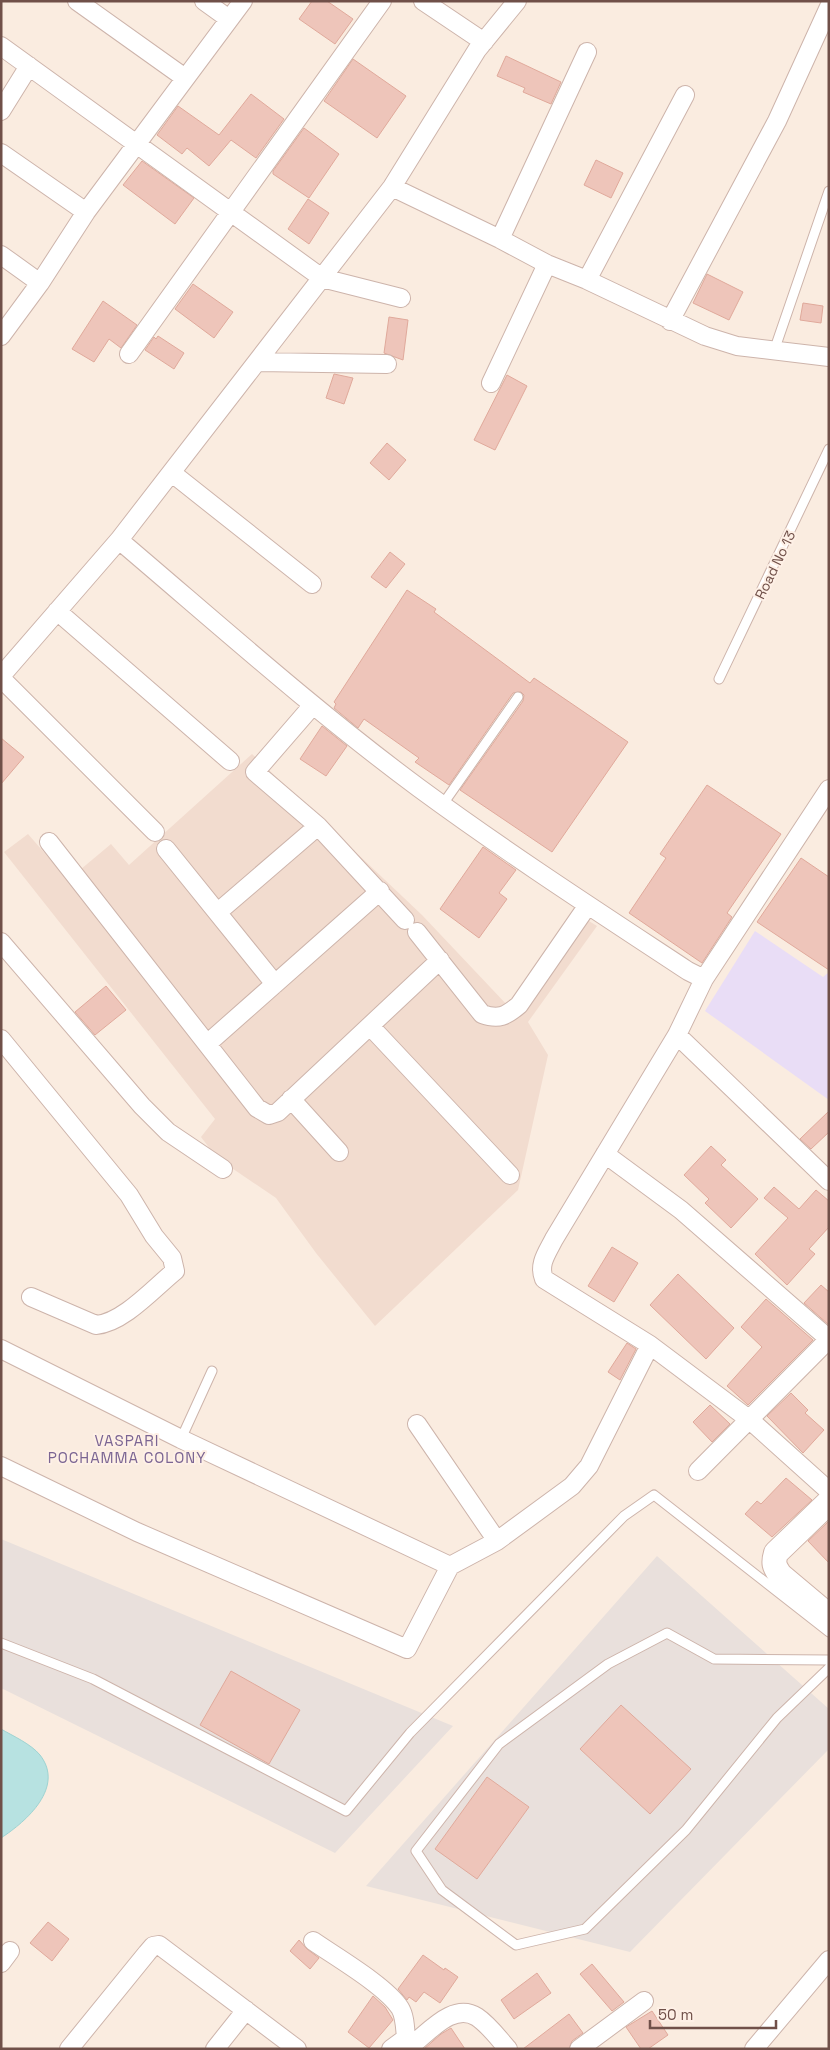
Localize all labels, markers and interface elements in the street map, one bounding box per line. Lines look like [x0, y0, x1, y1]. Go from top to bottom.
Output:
street label: Road No 13 [751, 528, 799, 602]
district label: VASPARI POCHAMMA COLONY [48, 1431, 206, 1467]
scale bar [650, 1998, 776, 2030]
text: 50 m [658, 2005, 693, 2024]

